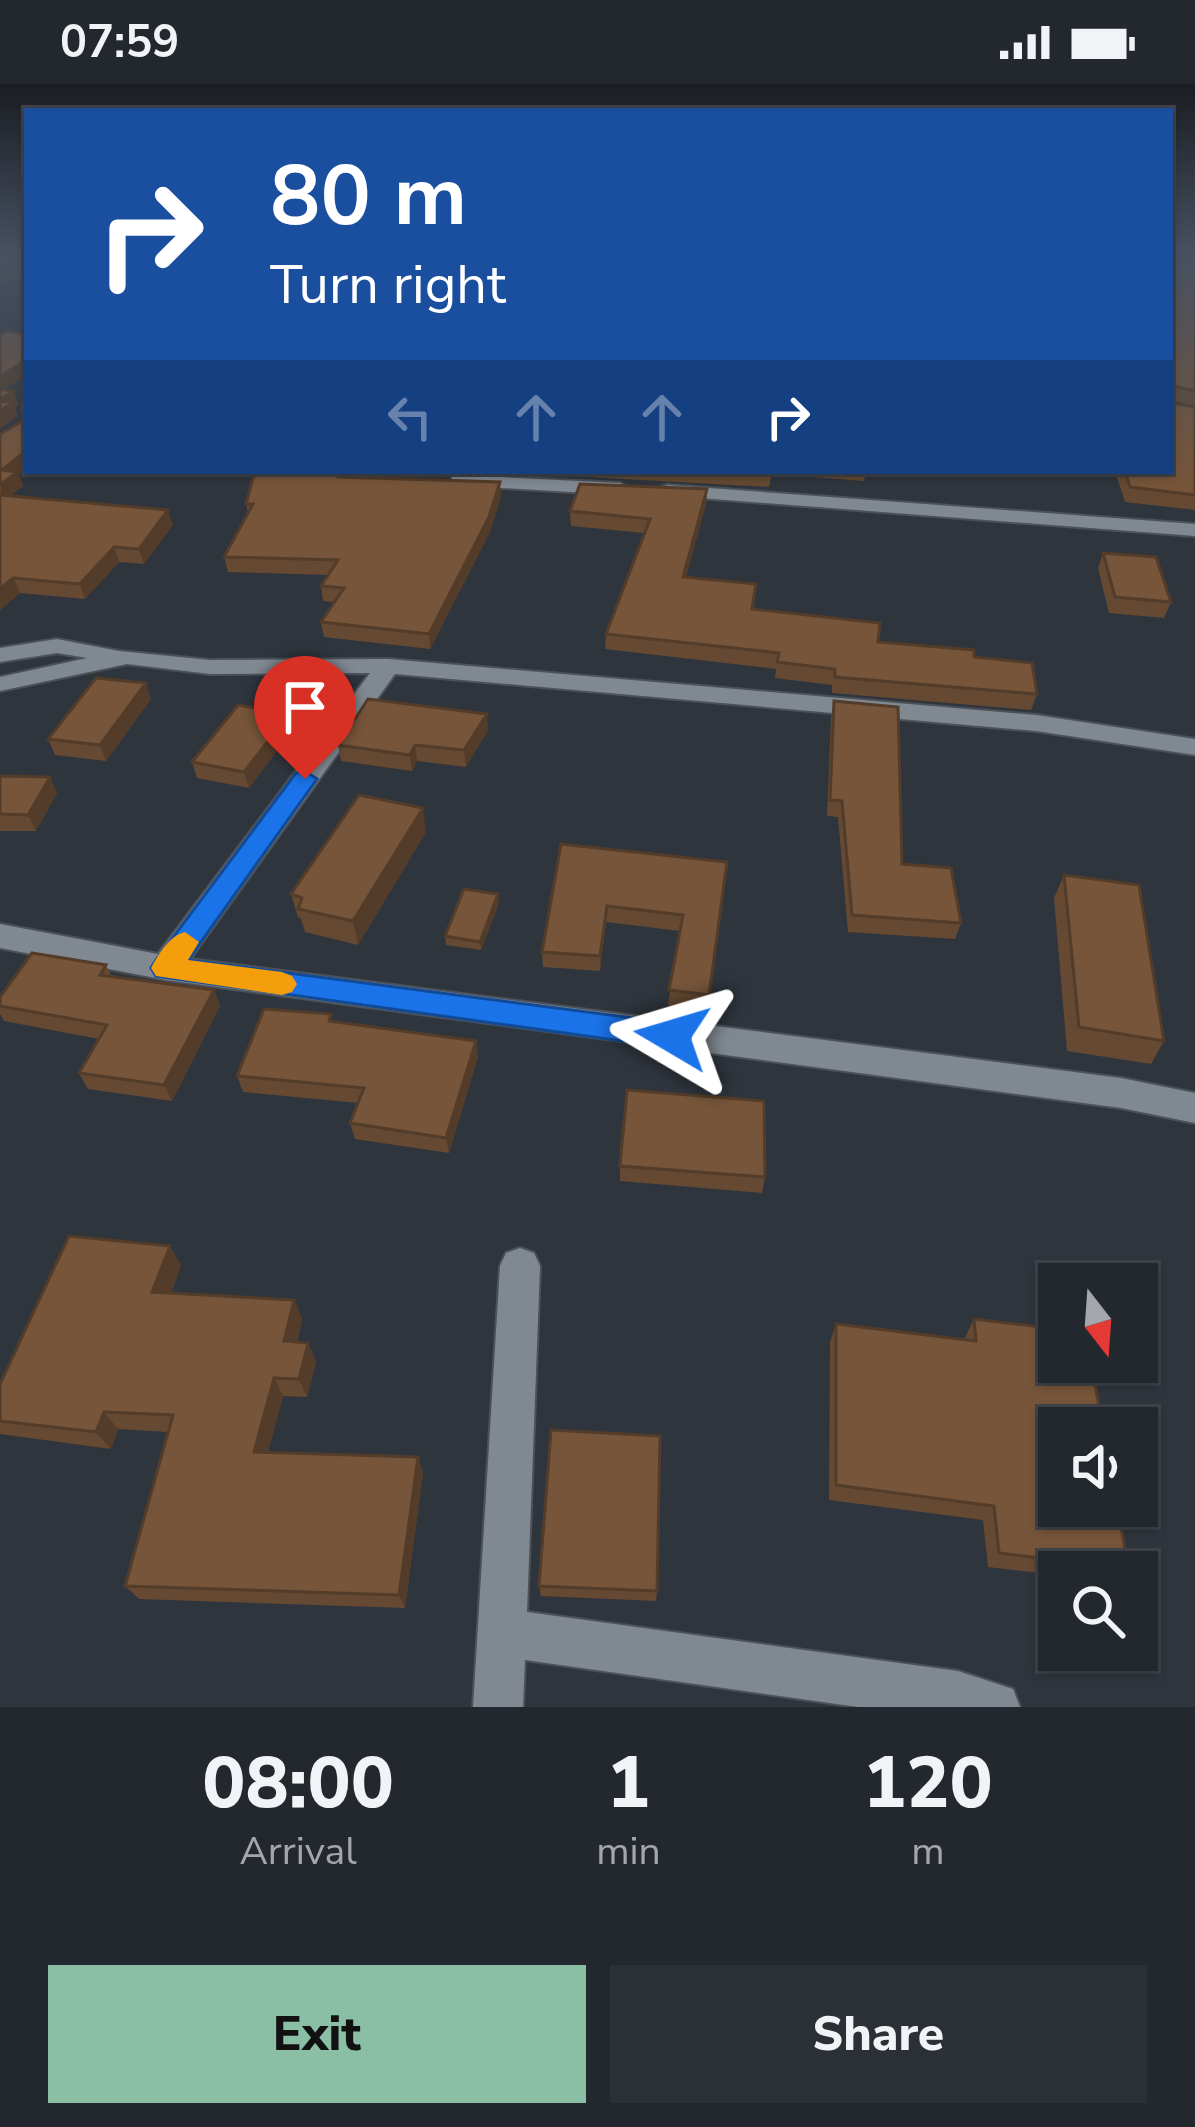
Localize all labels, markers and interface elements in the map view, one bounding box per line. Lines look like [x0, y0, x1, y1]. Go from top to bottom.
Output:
text: 07:59 [60, 12, 179, 73]
text: 80 m [270, 139, 467, 254]
icon: right [72, 156, 228, 312]
text: Turn right [270, 248, 506, 322]
icon: left [377, 384, 443, 450]
icon: ahead [503, 384, 569, 450]
icon: ahead [629, 384, 695, 450]
icon: right [755, 384, 821, 450]
pin [254, 656, 356, 779]
icon: arrive [272, 674, 338, 740]
position arrow [609, 973, 735, 1099]
north arrow [1038, 1263, 1158, 1383]
map controls [1038, 1263, 1158, 1671]
button: sound [1038, 1407, 1158, 1527]
button: search [1038, 1551, 1158, 1671]
text: 08:00 [202, 1734, 394, 1832]
text: 1 [607, 1734, 650, 1832]
text: 120 [863, 1734, 993, 1832]
text: Arrival [239, 1825, 357, 1878]
text: min [596, 1825, 661, 1878]
text: m [911, 1825, 945, 1878]
button: Exit [48, 1965, 586, 2103]
button: Share [610, 1965, 1147, 2103]

